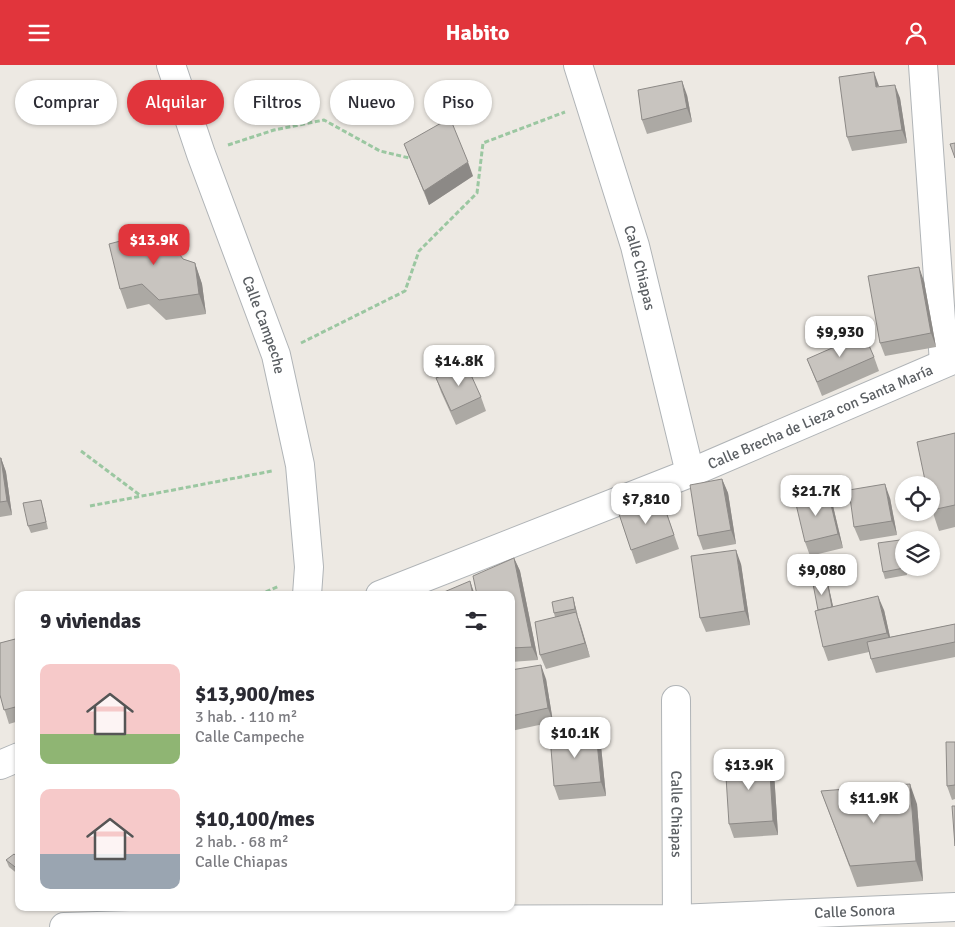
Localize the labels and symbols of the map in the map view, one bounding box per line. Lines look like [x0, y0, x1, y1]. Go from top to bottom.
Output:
pin: $13.9K [113, 223, 195, 266]
street label: Calle Chiapas [620, 223, 659, 312]
street label: Calle Campeche [238, 273, 289, 375]
pin: $9,930 [799, 315, 881, 358]
pin: $14.8K [418, 345, 500, 387]
street label: Calle Brecha de Lieza con Santa María [705, 361, 936, 473]
pin: $21.7K [775, 475, 857, 517]
pin: $7,810 [605, 483, 687, 525]
pin: $9,080 [781, 553, 863, 596]
pin: $10.1K [534, 717, 616, 759]
pin: $13.9K [708, 749, 790, 791]
street label: Calle Chiapas [667, 770, 686, 858]
pin: $11.9K [833, 781, 915, 824]
street label: Calle Sonora [814, 901, 896, 922]

